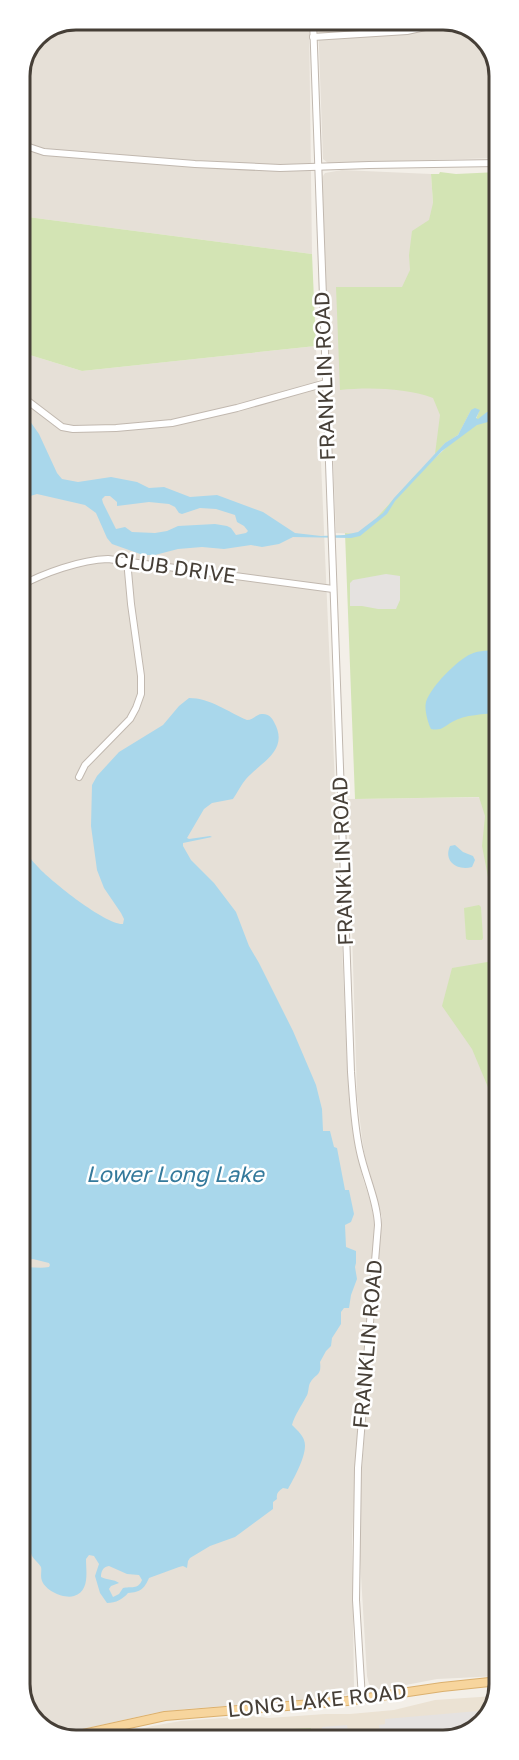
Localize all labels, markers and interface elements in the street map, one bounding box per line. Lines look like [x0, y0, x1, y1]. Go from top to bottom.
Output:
street label: FRANKLIN ROAD [308, 291, 340, 461]
street label: CLUB DRIVE [113, 546, 238, 588]
street label: FRANKLIN ROAD [326, 776, 358, 946]
water label: Lower Long Lake [86, 1160, 266, 1187]
street label: FRANKLIN ROAD [347, 1258, 387, 1429]
street label: LONG LAKE ROAD [226, 1678, 408, 1722]

